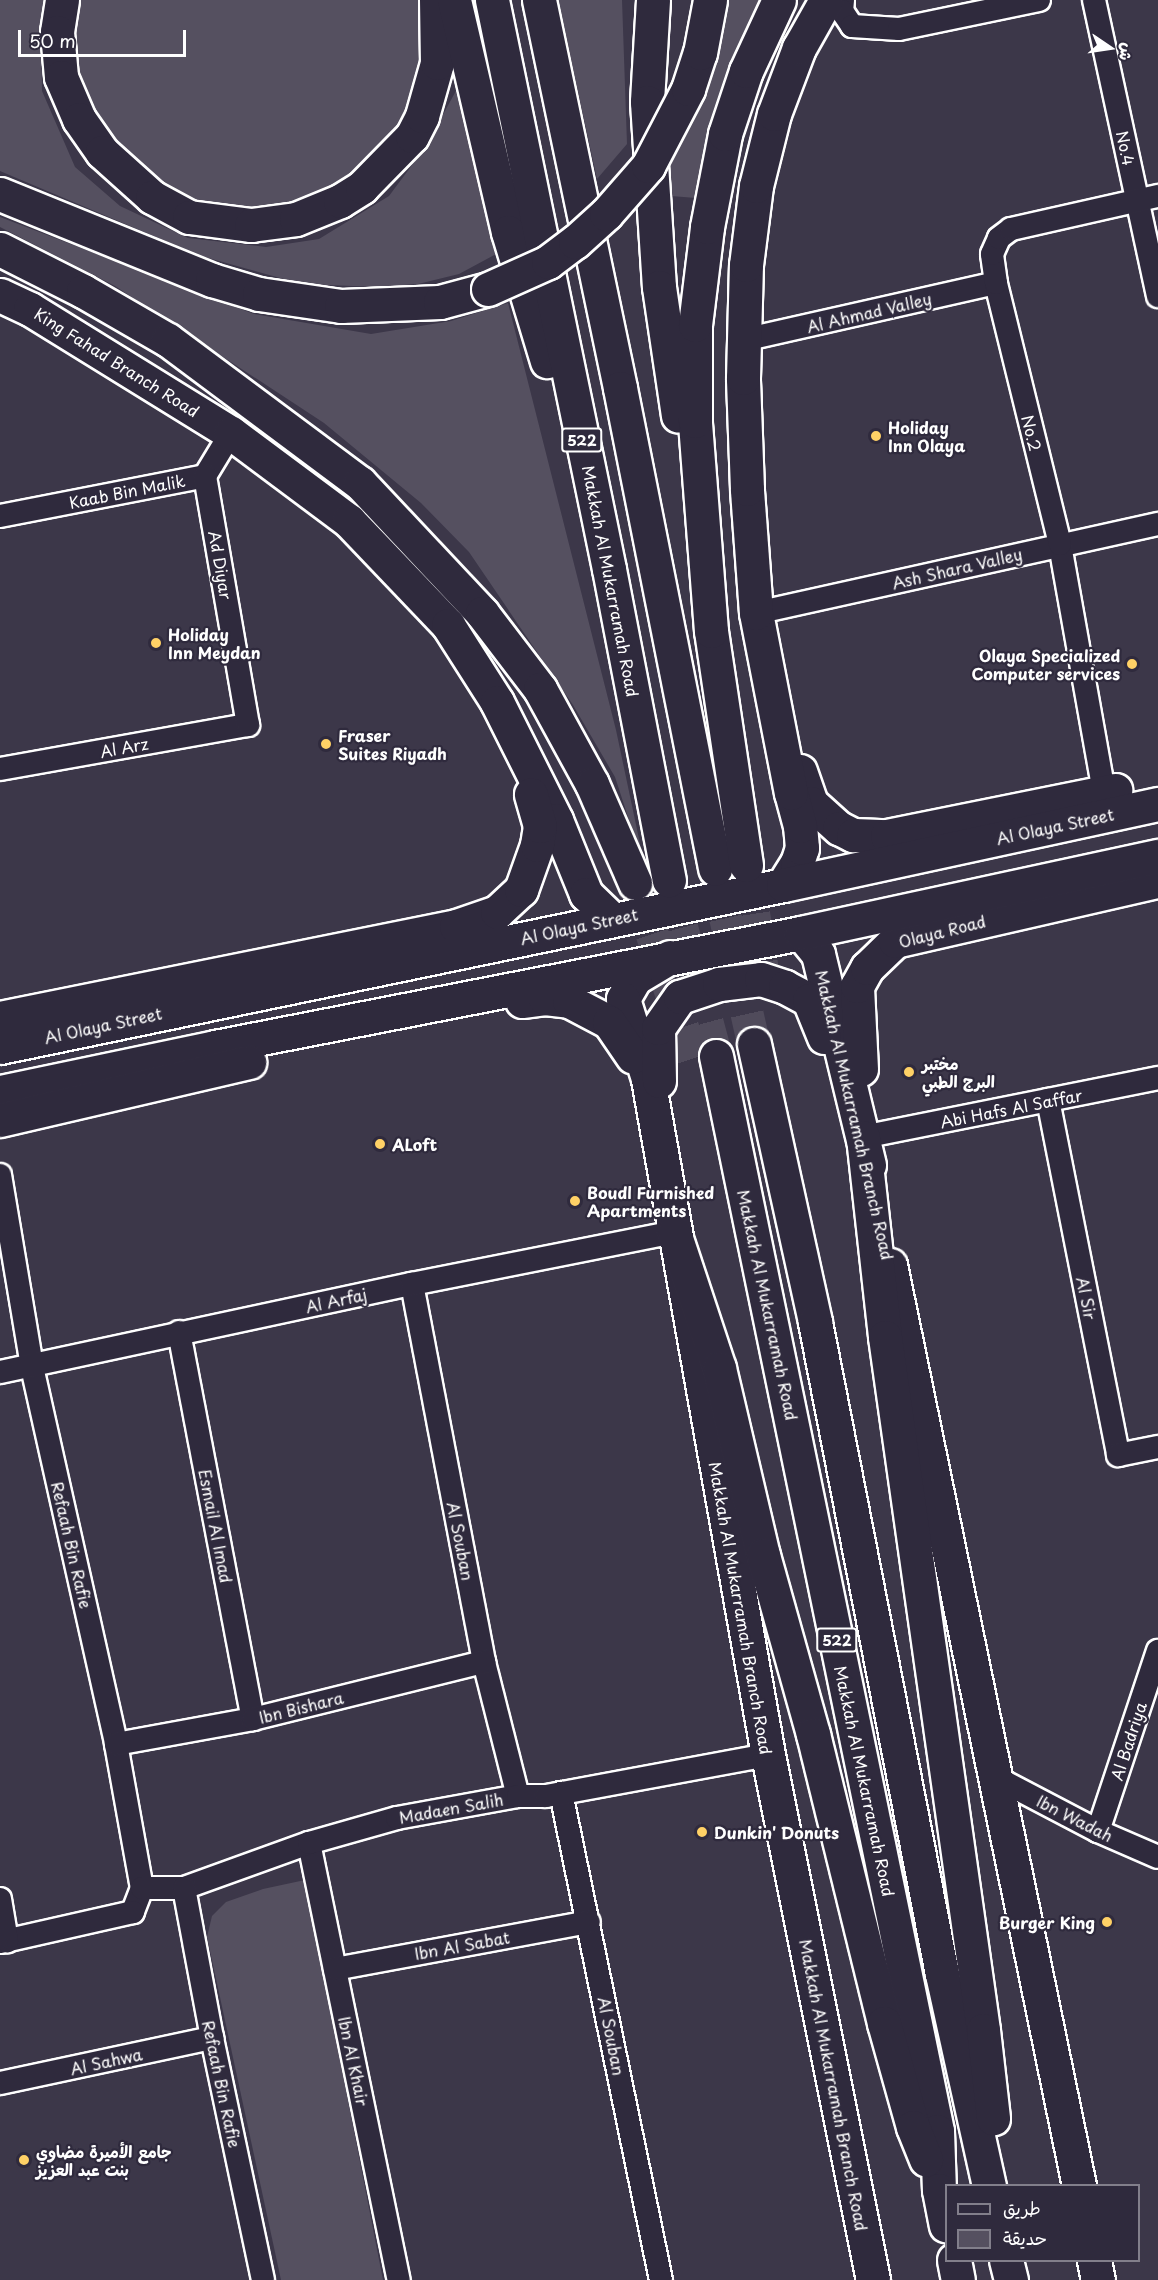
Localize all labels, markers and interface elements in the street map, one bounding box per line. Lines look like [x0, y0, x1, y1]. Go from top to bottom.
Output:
scale bar [21, 18, 189, 56]
north arrow [1080, 18, 1140, 78]
text: 50 m [29, 27, 76, 54]
text: ش [1114, 41, 1141, 63]
street label: No.4 [1113, 129, 1139, 167]
street label: Al Ahmad Valley [804, 288, 934, 336]
street label: King Fahad Branch Road [32, 304, 202, 420]
street label: No.2 [1018, 413, 1046, 453]
place label: Holiday Inn Olaya [888, 417, 966, 455]
road number: 522 [561, 428, 603, 452]
marker: Holiday Inn Olaya [869, 429, 883, 443]
street label: Makkah Al Mukarramah Road [579, 463, 643, 699]
street label: Kaab Bin Malik [67, 470, 187, 512]
street label: Ad Diyar [205, 529, 237, 601]
street label: Ash Shara Valley [890, 544, 1024, 592]
place label: Holiday Inn Meydan [168, 624, 261, 662]
marker: Holiday Inn Meydan [149, 636, 163, 650]
place label: Olaya Specialized Computer services [971, 645, 1120, 683]
marker: Olaya Specialized Computer services [1125, 657, 1139, 671]
place label: Fraser Suites Riyadh [338, 725, 447, 763]
street label: Al Arz [98, 733, 150, 761]
marker: Fraser Suites Riyadh [319, 737, 333, 751]
street label: Al Olaya Street [994, 804, 1116, 848]
street label: Al Olaya Street [518, 904, 640, 948]
street label: Olaya Road [896, 911, 988, 951]
street label: Makkah Al Mukarramah Branch Road [812, 969, 898, 1261]
street label: Al Olaya Street [42, 1003, 164, 1047]
place label: مختبر البرج الطبي [922, 1053, 995, 1091]
marker: مختبر البرج الطبي [900, 1063, 918, 1081]
street label: Abi Hafs Al Saffar [938, 1085, 1084, 1131]
place label: ALoft [392, 1134, 437, 1154]
marker: ALoft [373, 1137, 387, 1151]
place label: Boudl Furnished Apartments [587, 1182, 715, 1220]
street label: Makkah Al Mukarramah Road [734, 1188, 802, 1422]
marker: Boudl Furnished Apartments [568, 1194, 582, 1208]
street label: Al Sir [1073, 1275, 1101, 1321]
street label: Al Arfaj [303, 1284, 369, 1316]
street label: Makkah Al Mukarramah Branch Road [706, 1461, 776, 1755]
street label: Esmail Al Imad [196, 1467, 236, 1585]
street label: Refaah Bin Rafie [48, 1480, 96, 1610]
street label: Al Souban [444, 1500, 478, 1582]
road number: 522 [816, 1628, 858, 1652]
street label: Makkah Al Mukarramah Road [831, 1664, 899, 1898]
street label: Ibn Bishara [256, 1687, 346, 1727]
street label: Al Badriya [1106, 1699, 1150, 1783]
street label: Madaen Salih [397, 1789, 505, 1827]
street label: Ibn Wadah [1034, 1791, 1116, 1845]
place label: Dunkin' Donuts [714, 1822, 840, 1842]
marker: Dunkin' Donuts [695, 1825, 709, 1839]
place label: Burger King [999, 1912, 1095, 1932]
marker: Burger King [1100, 1915, 1114, 1929]
street label: Ibn Al Sabat [412, 1927, 512, 1963]
street label: Makkah Al Mukarramah Branch Road [796, 1938, 872, 2232]
street label: Al Souban [595, 1995, 629, 2077]
street label: Ibn Al Khair [335, 2014, 373, 2108]
street label: Refaah Bin Rafie [199, 2019, 245, 2149]
street label: Al Sahwa [68, 2044, 144, 2078]
place label: جامع الأميرة مضاوي بنت عبد العزيز [36, 2141, 172, 2179]
marker: جامع الأميرة مضاوي بنت عبد العزيز [17, 2153, 31, 2167]
legend [945, 2184, 1140, 2262]
text: طريق [1003, 2194, 1041, 2221]
text: حديقة [1003, 2224, 1047, 2251]

